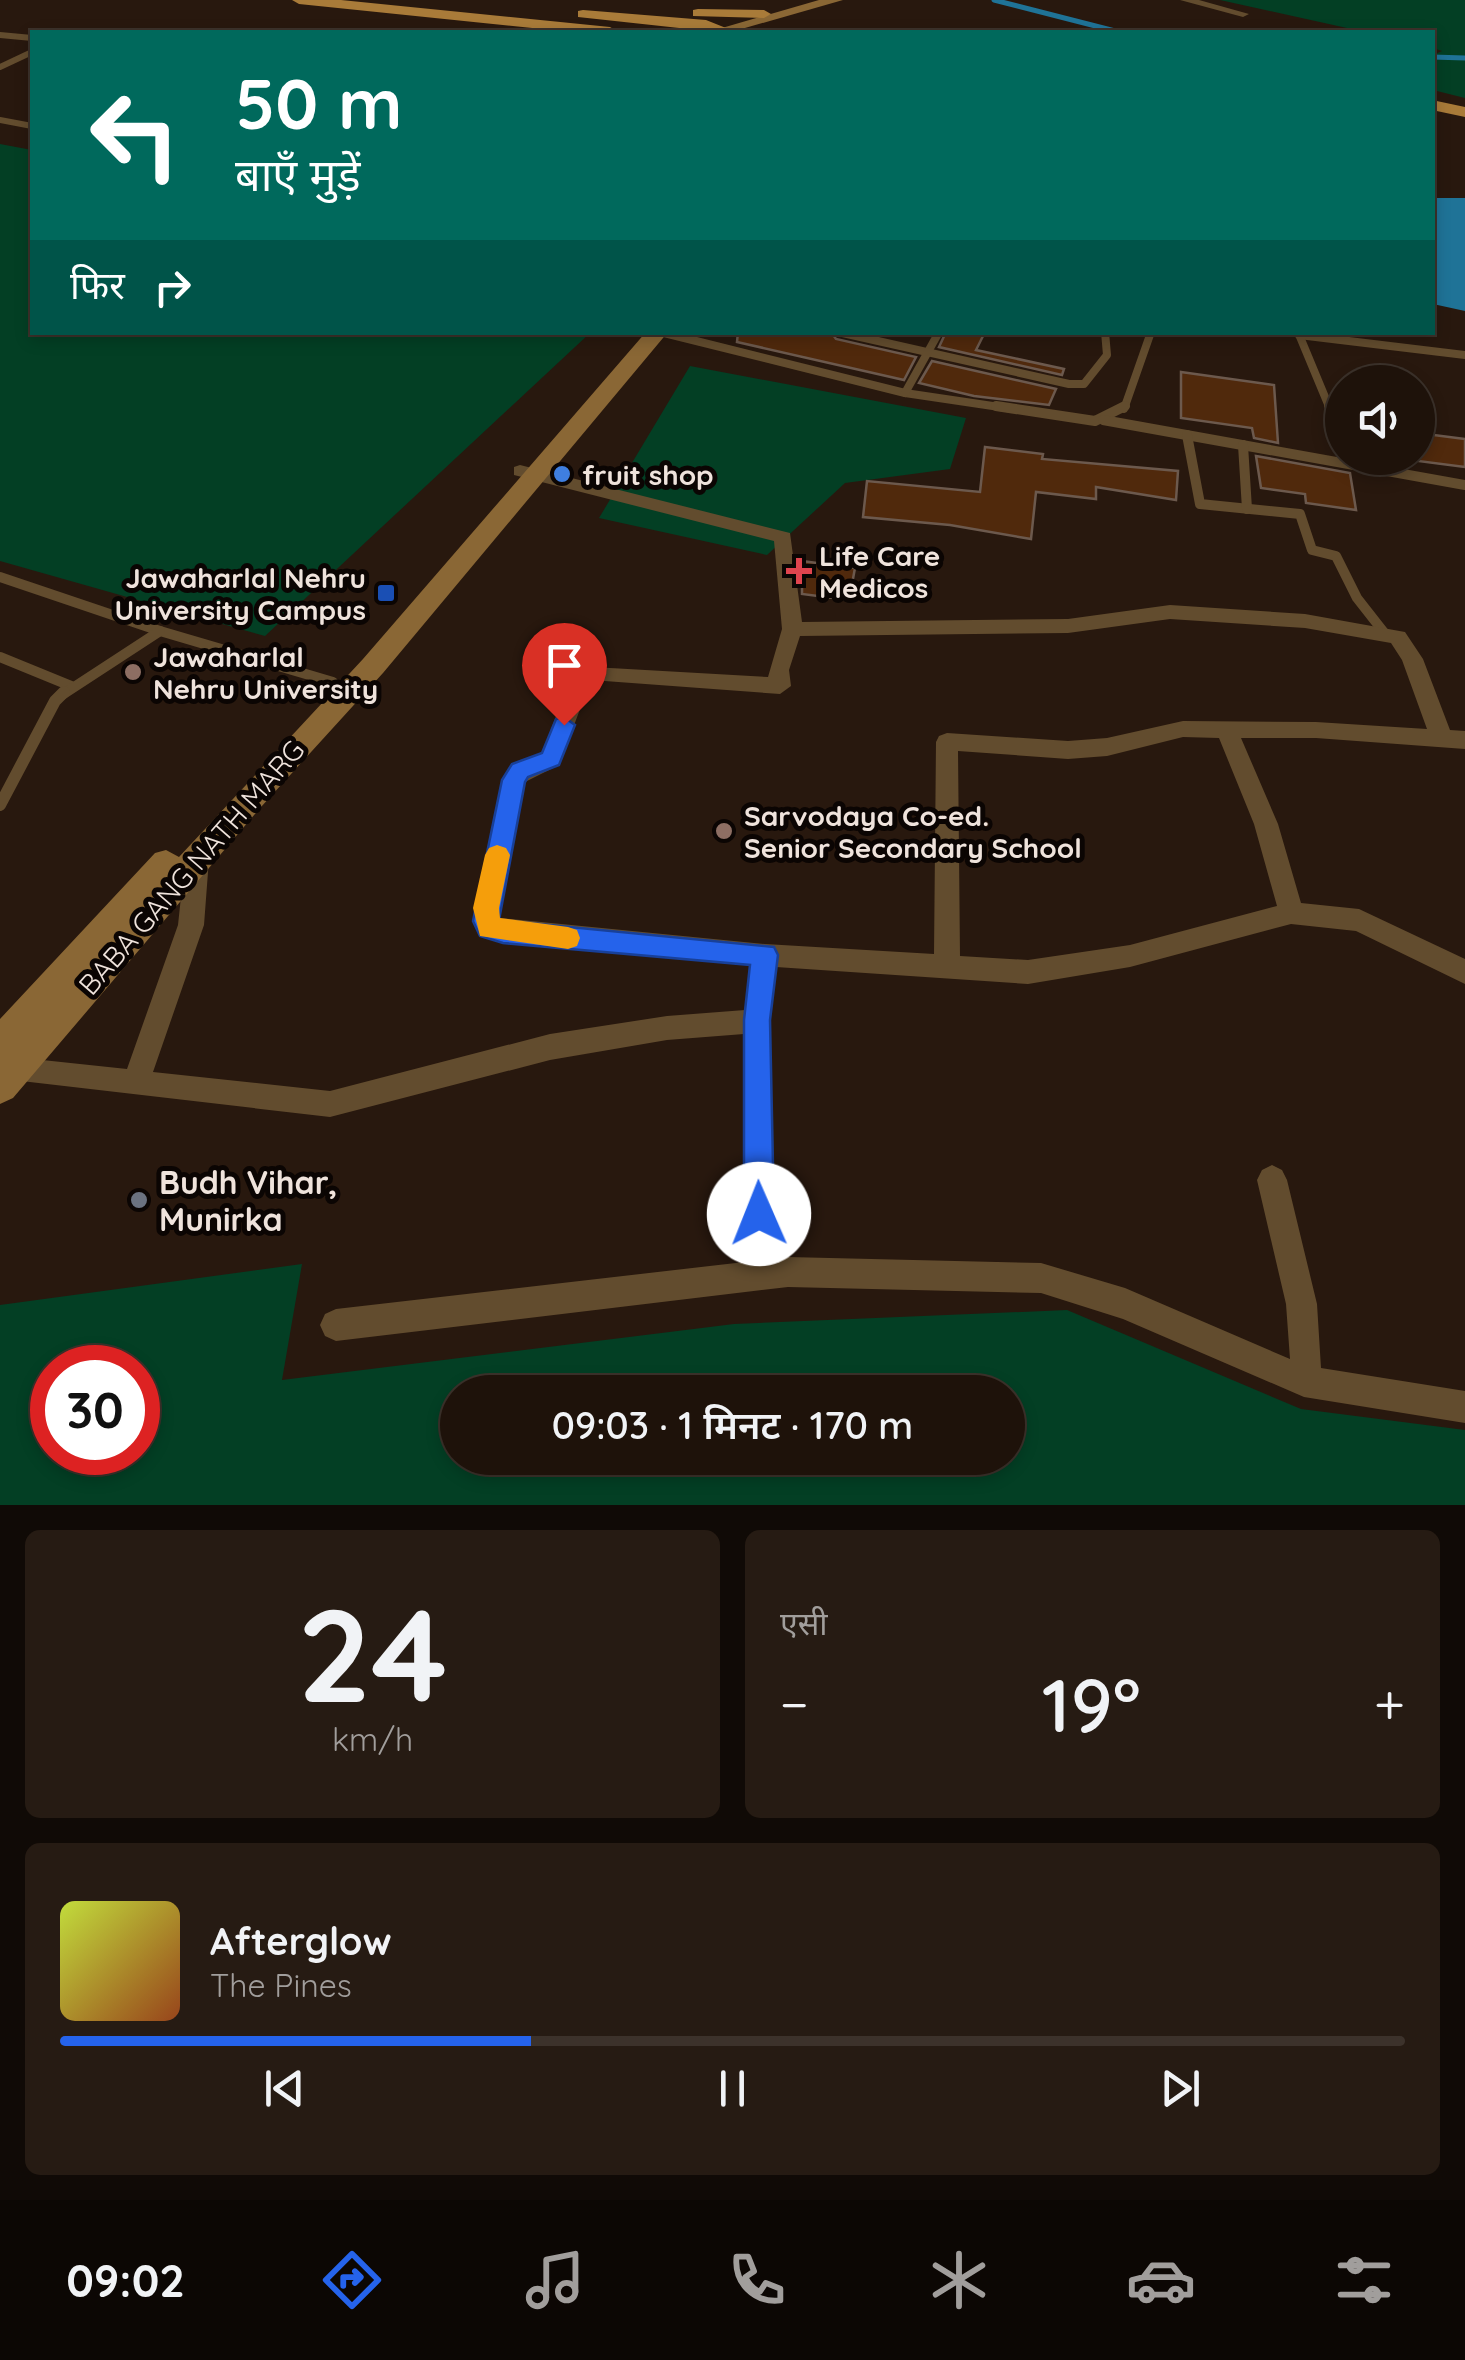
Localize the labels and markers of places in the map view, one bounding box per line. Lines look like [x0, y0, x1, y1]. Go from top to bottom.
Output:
place label: fruit shop [582, 457, 714, 492]
marker: fruit shop [551, 463, 573, 485]
place label: Life Care Medicos [819, 538, 940, 605]
place label: Jawaharlal Nehru University Campus [114, 560, 366, 627]
marker: Life Care Medicos [788, 560, 810, 582]
marker: Jawaharlal Nehru University Campus [375, 582, 397, 604]
pin [522, 623, 607, 726]
place label: Jawaharlal Nehru University [153, 639, 378, 706]
marker: Jawaharlal Nehru University [122, 661, 144, 683]
place label: Sarvodaya Co-ed. Senior Secondary School [744, 798, 1082, 865]
marker: Sarvodaya Co-ed. Senior Secondary School [713, 820, 735, 842]
place label: Budh Vihar, Munirka [159, 1162, 337, 1239]
marker: Budh Vihar, Munirka [128, 1189, 150, 1211]

